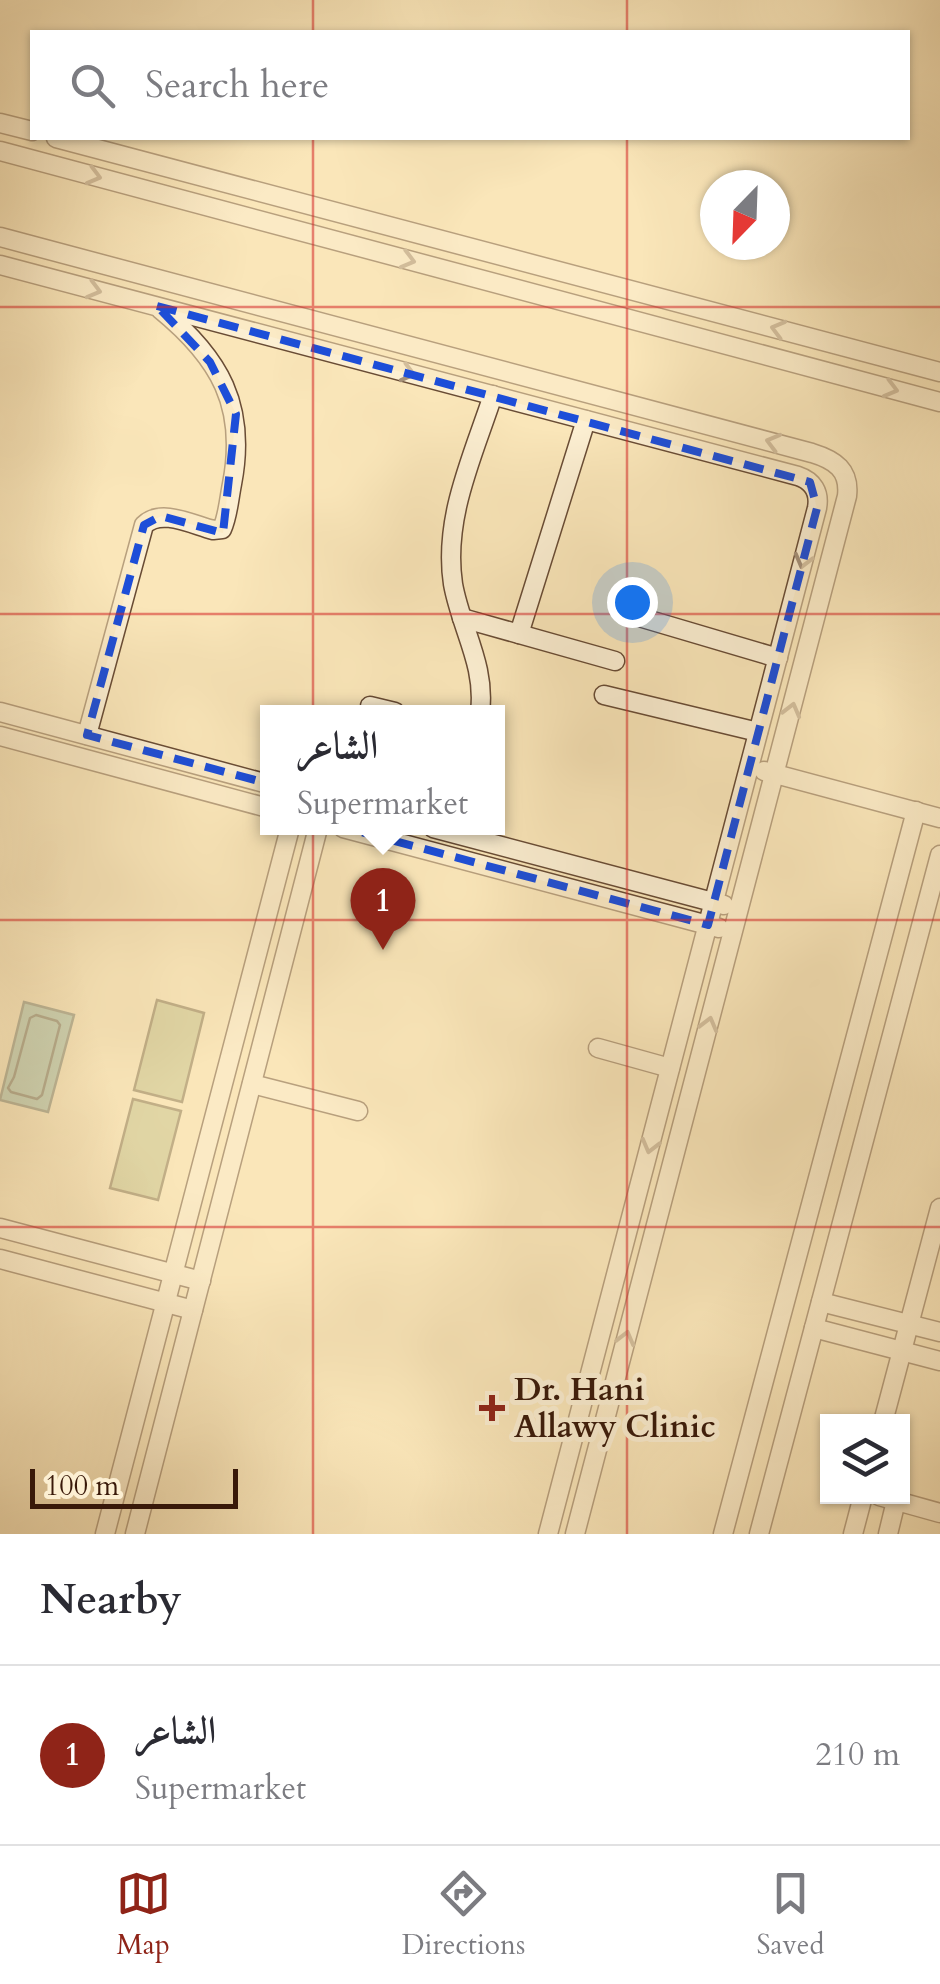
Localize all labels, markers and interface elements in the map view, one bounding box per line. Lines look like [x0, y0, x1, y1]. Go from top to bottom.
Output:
search box [30, 30, 910, 140]
icon: search [65, 58, 120, 113]
text: Search here [145, 59, 329, 111]
one-way arrow [85, 164, 102, 185]
north arrow [700, 170, 790, 260]
one-way arrow [399, 248, 416, 269]
one-way arrow [85, 278, 102, 299]
one-way arrow [770, 320, 787, 341]
one-way arrow [399, 361, 417, 382]
one-way arrow [882, 377, 899, 398]
one-way arrow [764, 433, 782, 454]
one-way arrow [794, 552, 815, 569]
your location [607, 577, 658, 628]
one-way arrow [780, 701, 801, 719]
popup [260, 705, 505, 835]
text: الشاعر [297, 720, 378, 772]
text: Supermarket [297, 782, 468, 826]
pin: 1 [350, 868, 416, 950]
one-way arrow [697, 1016, 718, 1033]
one-way arrow [640, 1137, 661, 1155]
one-way arrow [615, 1330, 636, 1347]
place label: Dr. Hani Allawy Clinic [514, 1368, 716, 1449]
marker: Dr. Hani Allawy Clinic [479, 1395, 505, 1421]
map controls [820, 1414, 910, 1504]
button: layers [820, 1414, 910, 1504]
scale bar [30, 1464, 238, 1508]
text: 100 m [45, 1467, 119, 1505]
text: Nearby [40, 1571, 182, 1628]
text: الشاعر [135, 1705, 216, 1757]
text: 1 [64, 1733, 81, 1777]
text: 210 m [815, 1733, 900, 1777]
text: Supermarket [135, 1767, 306, 1811]
tab: Map [116, 1866, 171, 1964]
tab: Directions [402, 1866, 525, 1964]
tab: Saved [756, 1866, 824, 1964]

